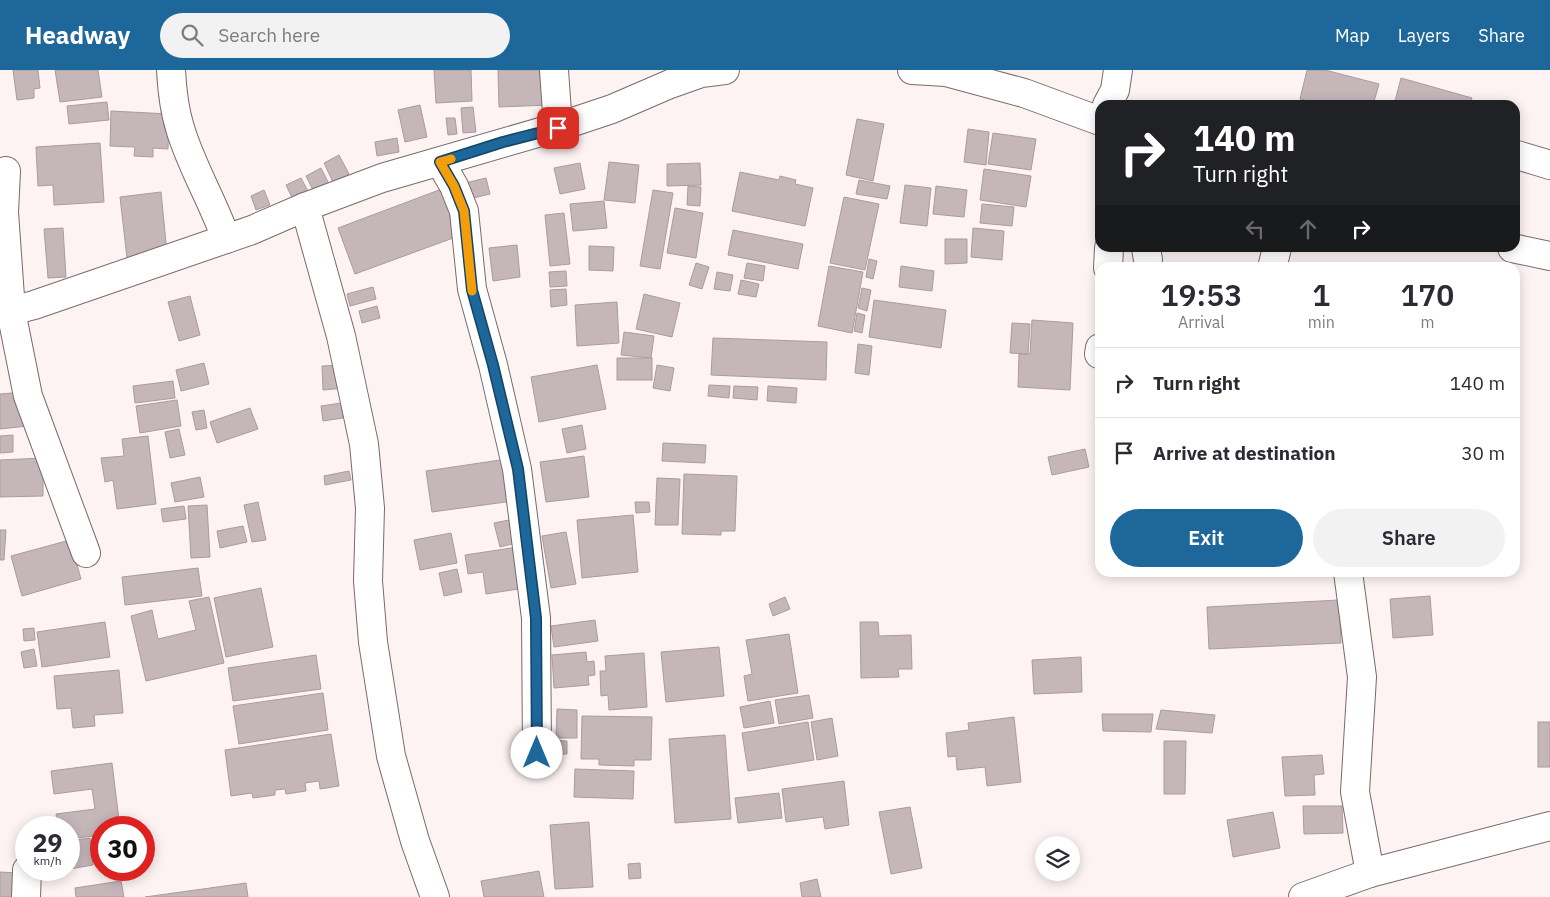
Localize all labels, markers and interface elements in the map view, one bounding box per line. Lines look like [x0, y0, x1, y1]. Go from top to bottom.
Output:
search box [160, 13, 510, 58]
text: Headway [25, 19, 130, 51]
icon: search [178, 21, 206, 49]
text: Search here [218, 23, 320, 47]
text: Map [1335, 24, 1370, 47]
text: Layers [1398, 24, 1450, 47]
text: Share [1478, 24, 1525, 47]
pin [537, 107, 579, 149]
icon: arrive [544, 114, 572, 142]
text: 140 m [1193, 115, 1296, 161]
icon: right [1110, 120, 1175, 185]
text: Turn right [1193, 159, 1288, 188]
icon: left [1241, 215, 1269, 243]
icon: ahead [1294, 215, 1322, 243]
icon: right [1347, 215, 1375, 243]
text: 19:53 [1161, 275, 1242, 314]
text: 1 [1312, 275, 1330, 314]
text: 170 [1400, 275, 1454, 314]
text: Arrival [1178, 312, 1225, 332]
text: min [1308, 312, 1335, 332]
text: m [1420, 312, 1434, 332]
icon: right [1110, 369, 1138, 397]
text: Turn right [1153, 371, 1240, 395]
text: 140 m [1450, 371, 1505, 395]
icon: arrive [1110, 439, 1138, 467]
text: Arrive at destination [1153, 441, 1336, 465]
text: 30 m [1461, 441, 1505, 465]
button: Exit [1110, 509, 1303, 567]
button: Share [1313, 509, 1505, 567]
position arrow [510, 726, 562, 778]
speed limit sign: 30 [90, 816, 155, 881]
text: 29 [32, 826, 63, 859]
map controls [1035, 836, 1080, 881]
button: layers [1035, 836, 1080, 881]
text: km/h [33, 853, 62, 868]

